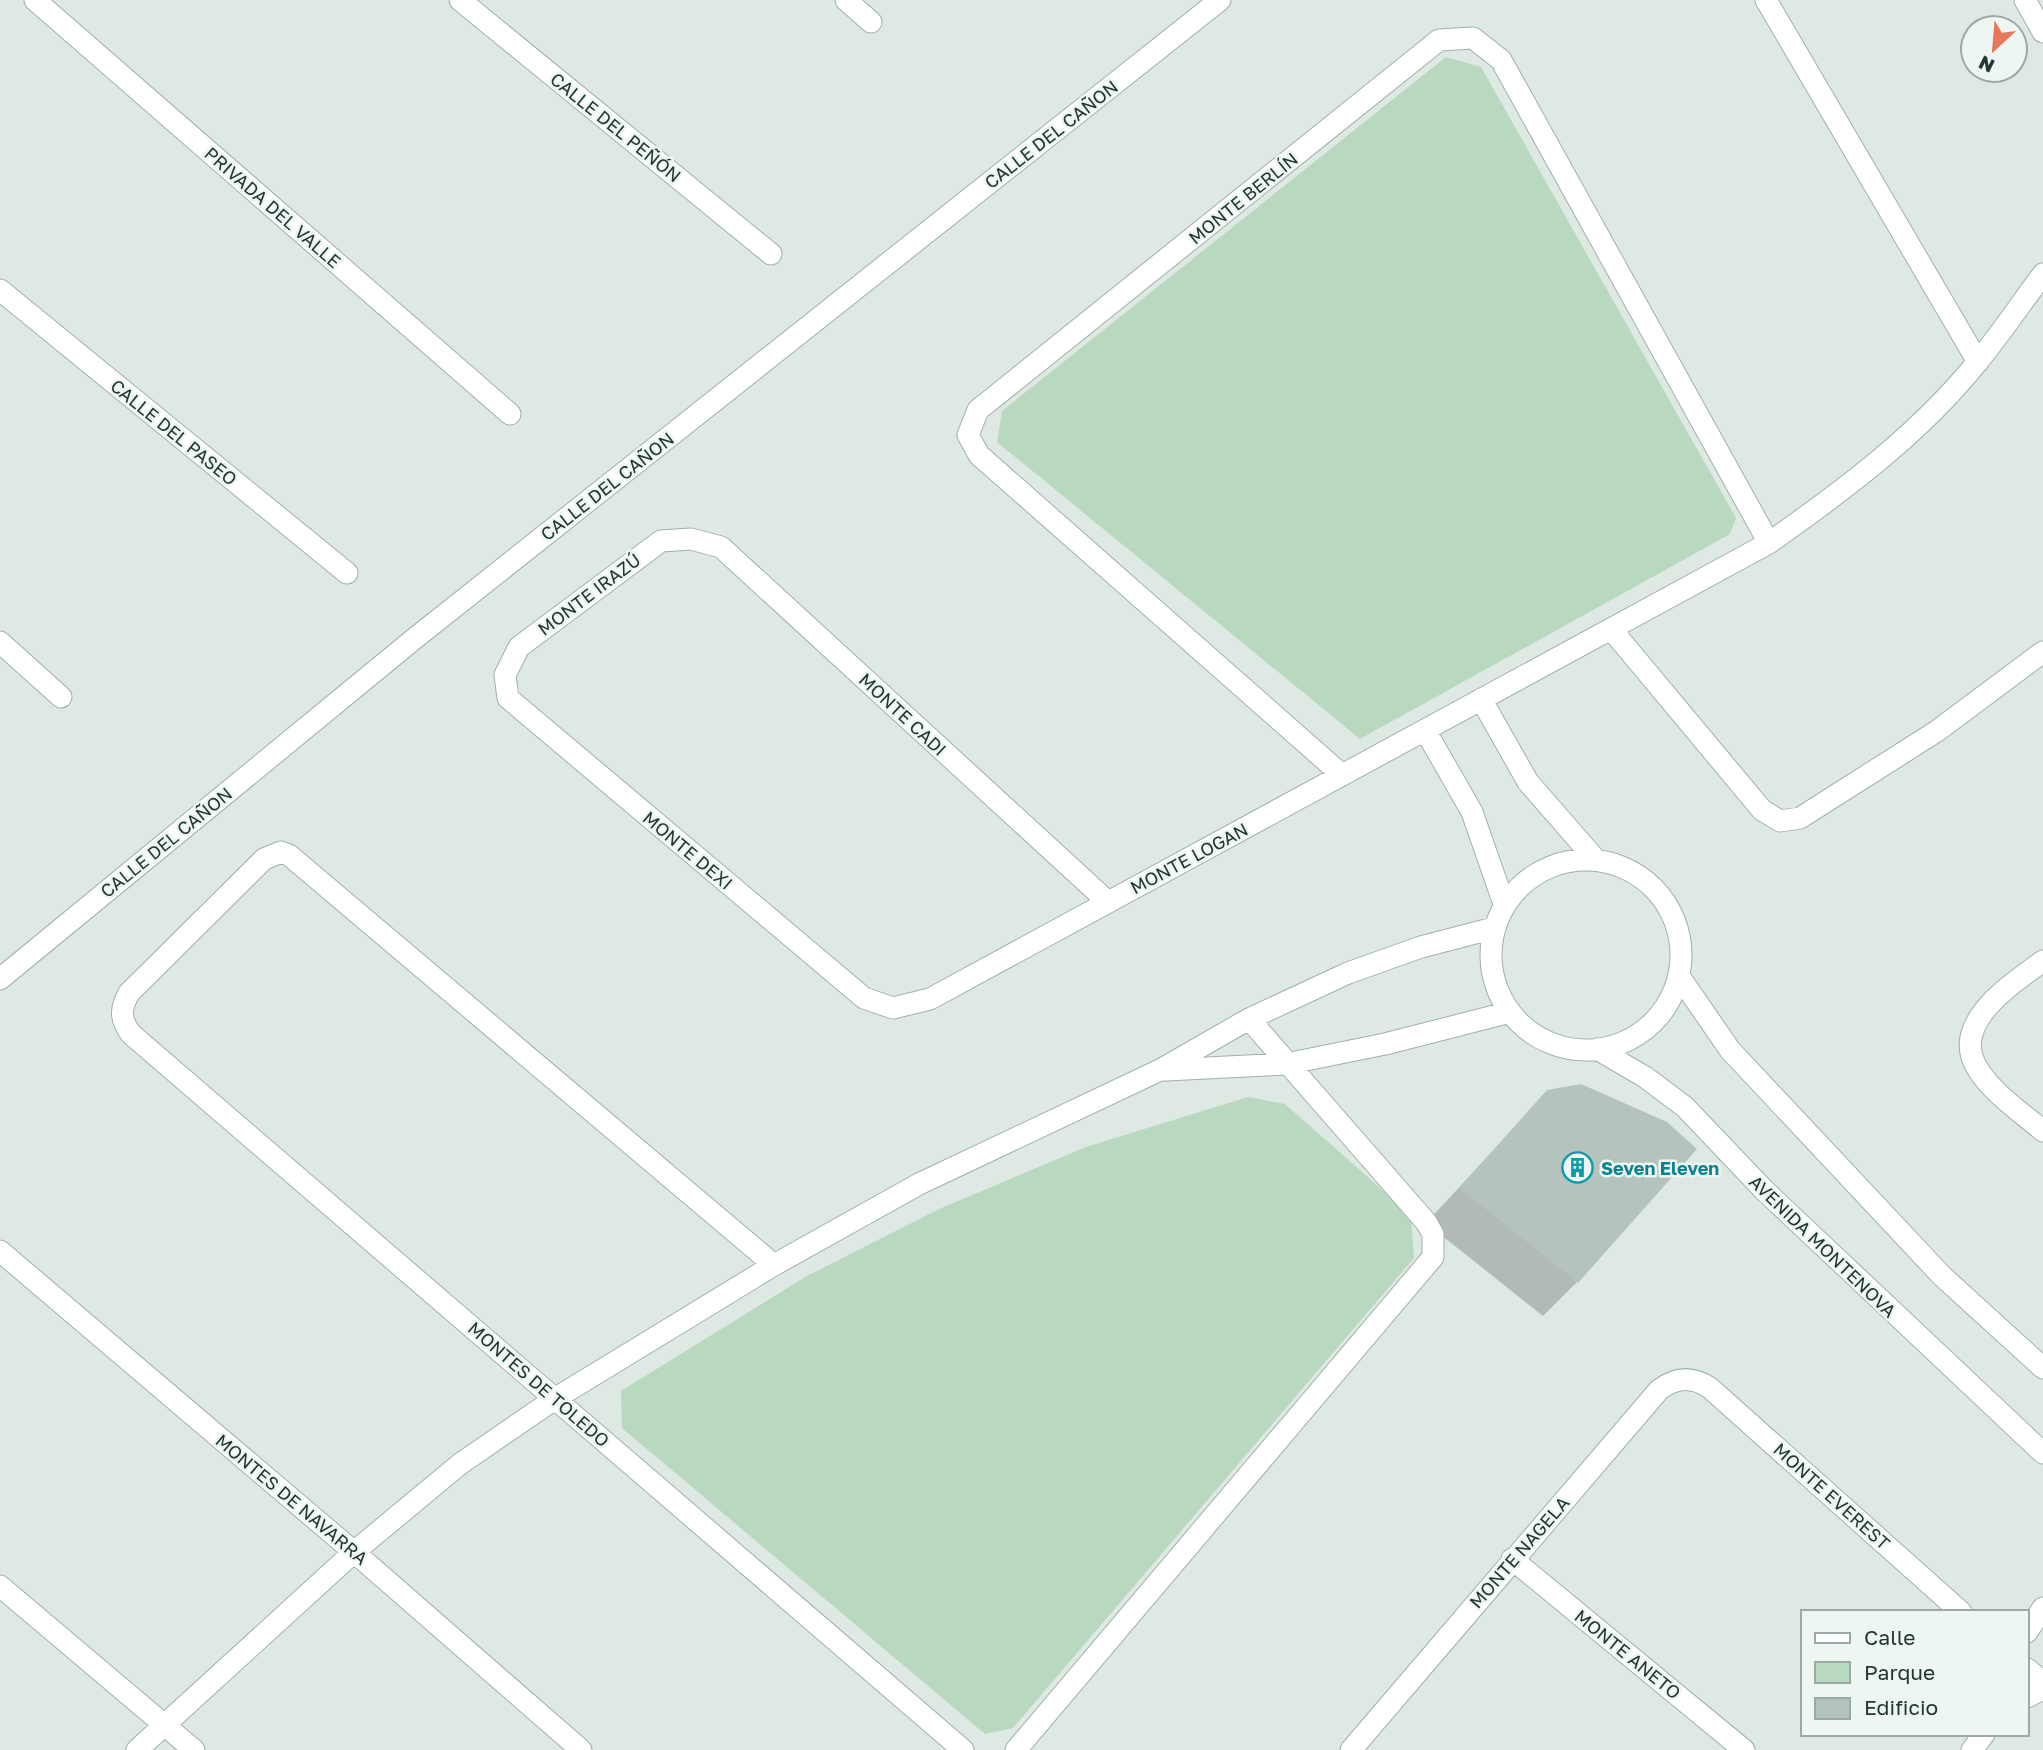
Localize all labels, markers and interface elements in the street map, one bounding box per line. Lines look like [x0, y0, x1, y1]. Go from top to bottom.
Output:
north arrow [1959, 14, 2029, 84]
text: N [1975, 51, 1998, 78]
street label: CALLE DEL PEÑÓN [546, 68, 686, 186]
street label: CALLE DEL CAÑON [980, 75, 1122, 193]
street label: PRIVADA DEL VALLE [200, 142, 346, 272]
street label: MONTE BERLÍN [1184, 147, 1302, 249]
street label: CALLE DEL PASEO [106, 374, 242, 490]
street label: CALLE DEL CAÑON [536, 427, 678, 545]
street label: MONTE IRAZÚ [533, 548, 645, 640]
street label: MONTE CADI [855, 668, 951, 760]
street label: CALLE DEL CAÑON [96, 782, 236, 902]
street label: MONTE DEXI [639, 806, 737, 894]
street label: MONTE LOGAN [1126, 818, 1252, 898]
building icon: Seven Eleven [1561, 1151, 1595, 1185]
place label: Seven Eleven [1601, 1157, 1719, 1179]
street label: AVENIDA MONTENOVA [1745, 1170, 1901, 1322]
street label: MONTES DE TOLEDO [464, 1317, 614, 1451]
street label: MONTES DE NAVARRA [211, 1429, 373, 1569]
street label: MONTE EVEREST [1769, 1438, 1895, 1554]
street label: MONTE NAGELA [1464, 1492, 1574, 1612]
street label: MONTE ANETO [1571, 1605, 1685, 1703]
legend [1801, 1610, 2029, 1736]
text: Calle [1864, 1624, 1916, 1650]
text: Parque [1864, 1659, 1935, 1685]
text: Edificio [1864, 1694, 1938, 1720]

